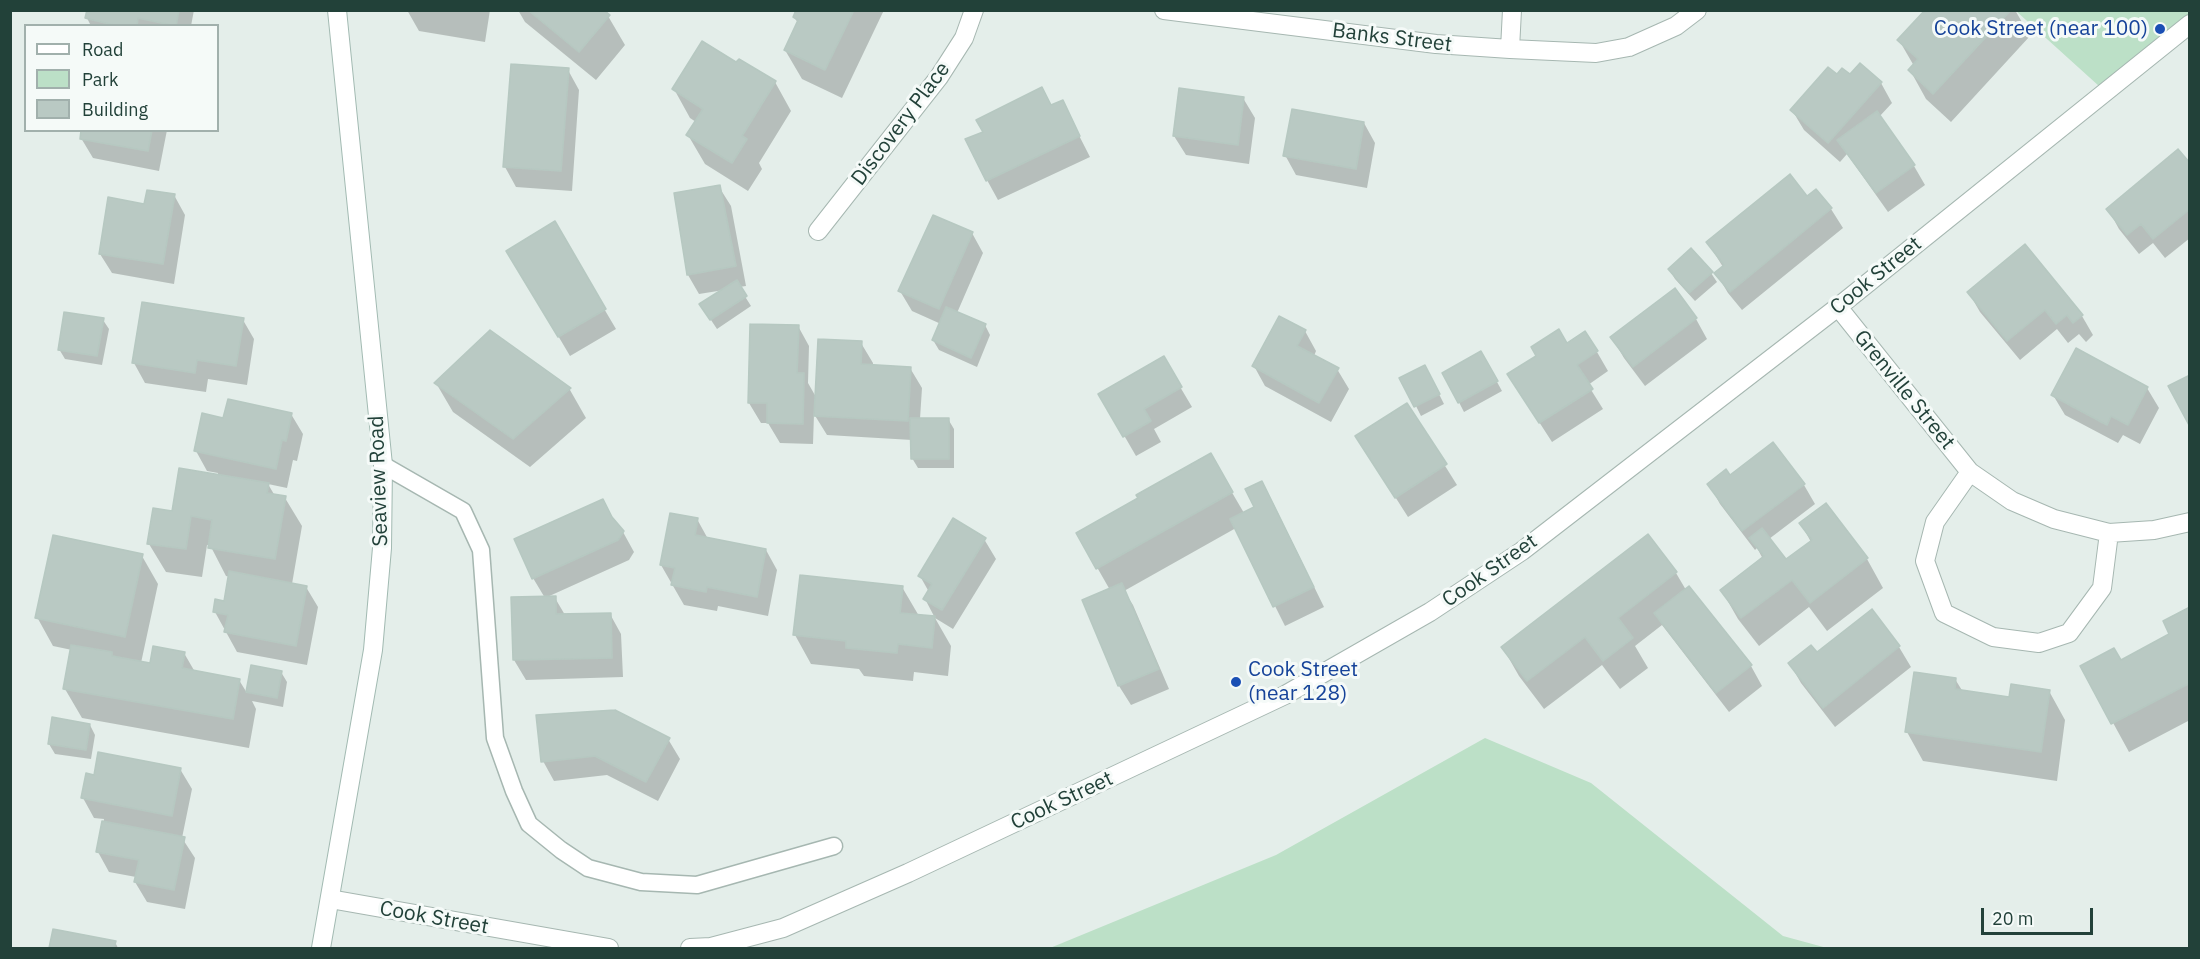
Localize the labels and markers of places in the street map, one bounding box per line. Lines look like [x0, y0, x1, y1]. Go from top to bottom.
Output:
place label: Cook Street (near 100) [1934, 16, 2148, 42]
marker: Cook Street (near 100) [2153, 22, 2167, 36]
place label: Cook Street (near 128) [1248, 657, 1358, 707]
marker: Cook Street (near 128) [1229, 675, 1243, 689]

